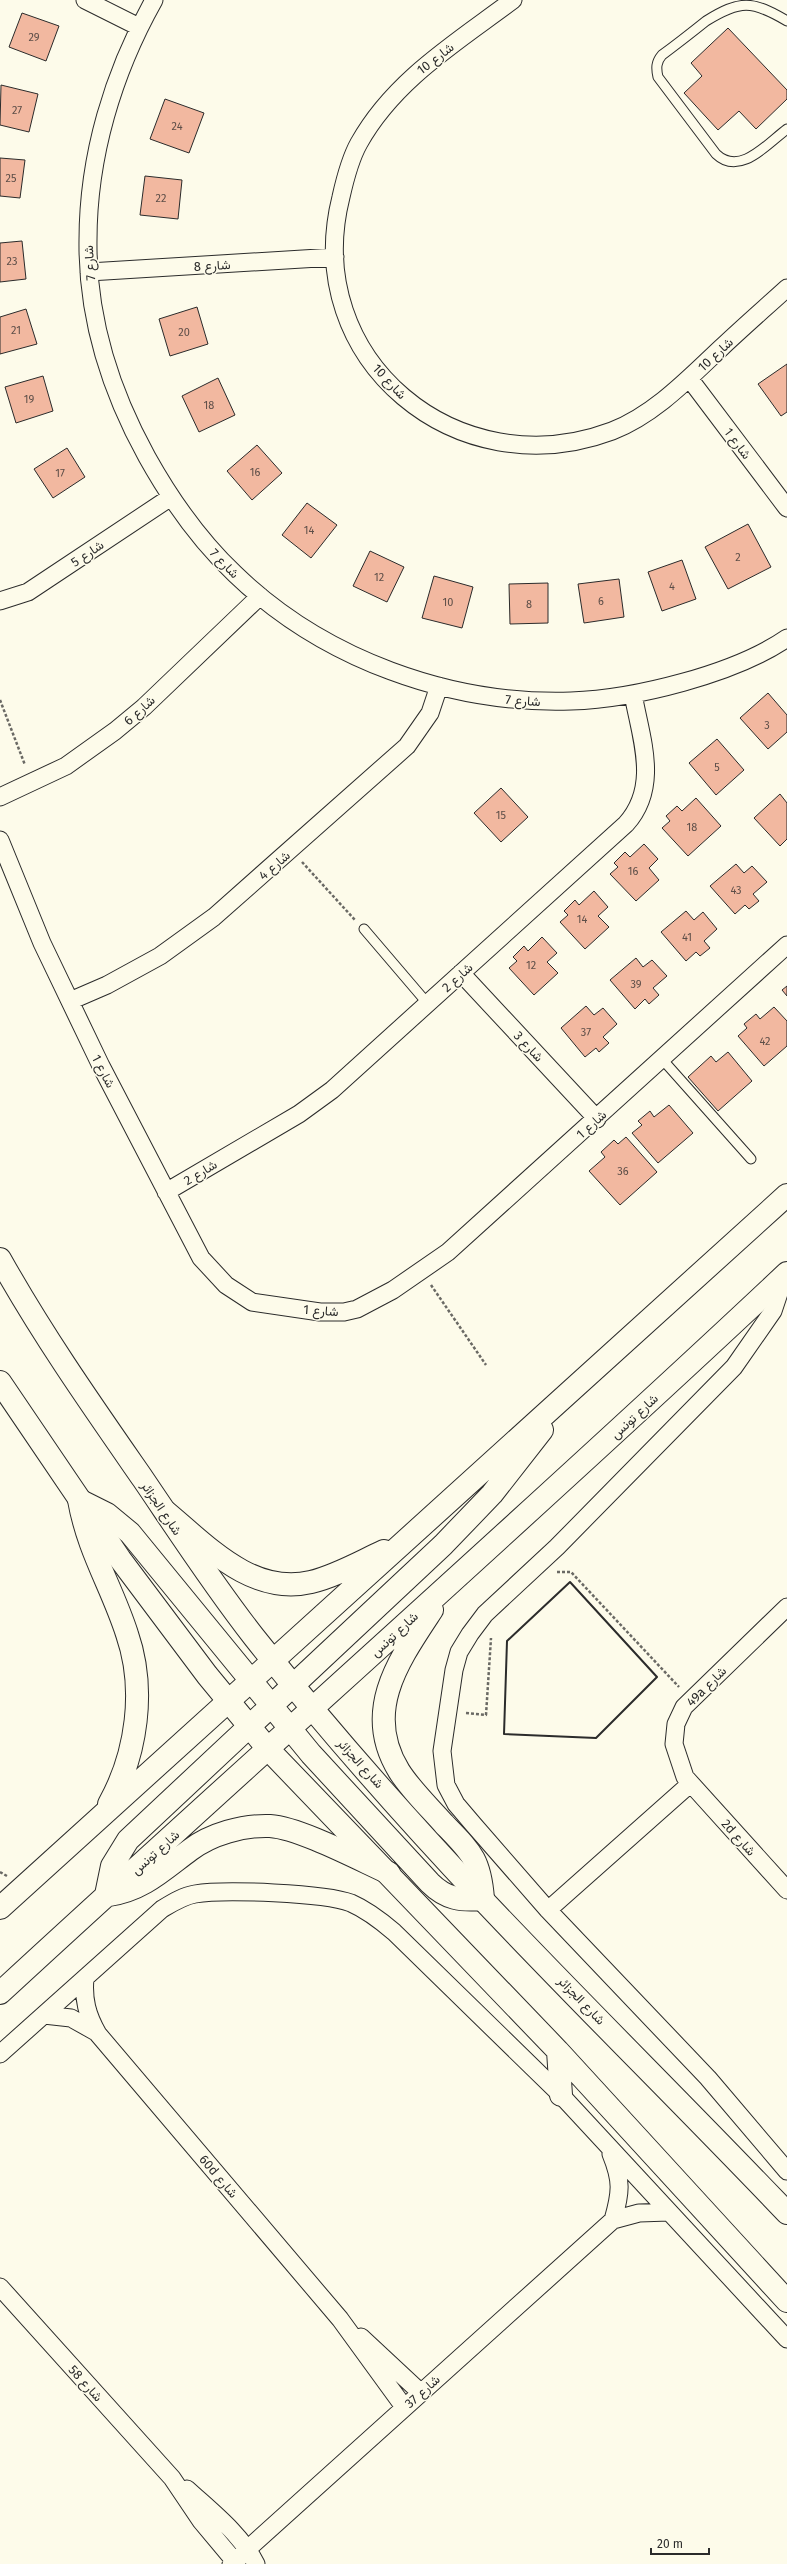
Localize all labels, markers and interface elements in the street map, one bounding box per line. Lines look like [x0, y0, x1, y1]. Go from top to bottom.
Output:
house number: 29 [28, 31, 40, 44]
street label: شارع 10 [414, 39, 458, 79]
house number: 27 [12, 104, 22, 117]
house number: 24 [172, 120, 183, 133]
house number: 25 [6, 172, 17, 185]
house number: 22 [156, 192, 166, 205]
street label: شارع 7 [81, 245, 100, 281]
house number: 23 [7, 255, 17, 268]
street label: شارع 8 [193, 257, 231, 276]
house number: 21 [11, 324, 21, 337]
house number: 20 [178, 326, 190, 339]
street label: شارع 10 [695, 334, 737, 376]
street label: شارع 10 [368, 361, 410, 403]
house number: 19 [24, 393, 34, 406]
house number: 18 [204, 399, 214, 412]
street label: شارع 1 [719, 425, 754, 463]
house number: 16 [250, 466, 260, 479]
house number: 17 [55, 467, 65, 480]
house number: 14 [304, 524, 314, 537]
street label: شارع 5 [68, 537, 108, 571]
street label: شارع 7 [206, 545, 242, 583]
house number: 2 [735, 551, 741, 564]
house number: 12 [374, 571, 384, 584]
house number: 4 [669, 580, 675, 593]
house number: 6 [598, 595, 604, 608]
house number: 10 [443, 596, 453, 609]
house number: 8 [526, 598, 532, 611]
street label: شارع 7 [505, 692, 541, 711]
street label: شارع 6 [121, 693, 159, 730]
house number: 3 [764, 719, 770, 732]
house number: 5 [714, 761, 720, 774]
house number: 15 [496, 809, 507, 822]
house number: 18 [687, 821, 697, 834]
street label: شارع 4 [256, 848, 294, 885]
house number: 16 [628, 865, 638, 878]
house number: 43 [730, 884, 742, 897]
house number: 14 [577, 913, 587, 926]
house number: 41 [682, 931, 692, 944]
house number: 12 [526, 959, 536, 972]
street label: شارع 2 [439, 960, 477, 996]
house number: 39 [630, 978, 642, 991]
house number: 37 [581, 1026, 591, 1039]
street label: شارع 3 [509, 1028, 546, 1066]
house number: 42 [759, 1035, 771, 1048]
street label: شارع 1 [87, 1052, 118, 1091]
street label: شارع 1 [573, 1107, 611, 1143]
street label: شارع 2 [181, 1157, 221, 1190]
house number: 36 [617, 1165, 629, 1178]
street label: شارع 1 [303, 1302, 339, 1321]
street label: شارع تونس [608, 1391, 662, 1443]
street label: شارع الجزائر [136, 1478, 185, 1539]
street label: شارع تونس [368, 1609, 422, 1661]
street label: 49a شارع [683, 1663, 731, 1711]
street label: شارع الجزائر [332, 1735, 387, 1792]
street label: 2d شارع [717, 1816, 759, 1860]
street label: شارع تونس [128, 1827, 184, 1879]
street label: شارع الجزائر [553, 1972, 608, 2029]
street label: 60d شارع [195, 2152, 241, 2202]
street label: شارع 58 [64, 2362, 106, 2406]
street label: شارع 37 [402, 2372, 444, 2412]
scale bar [651, 2530, 709, 2556]
text: 20 m [657, 2537, 683, 2551]

